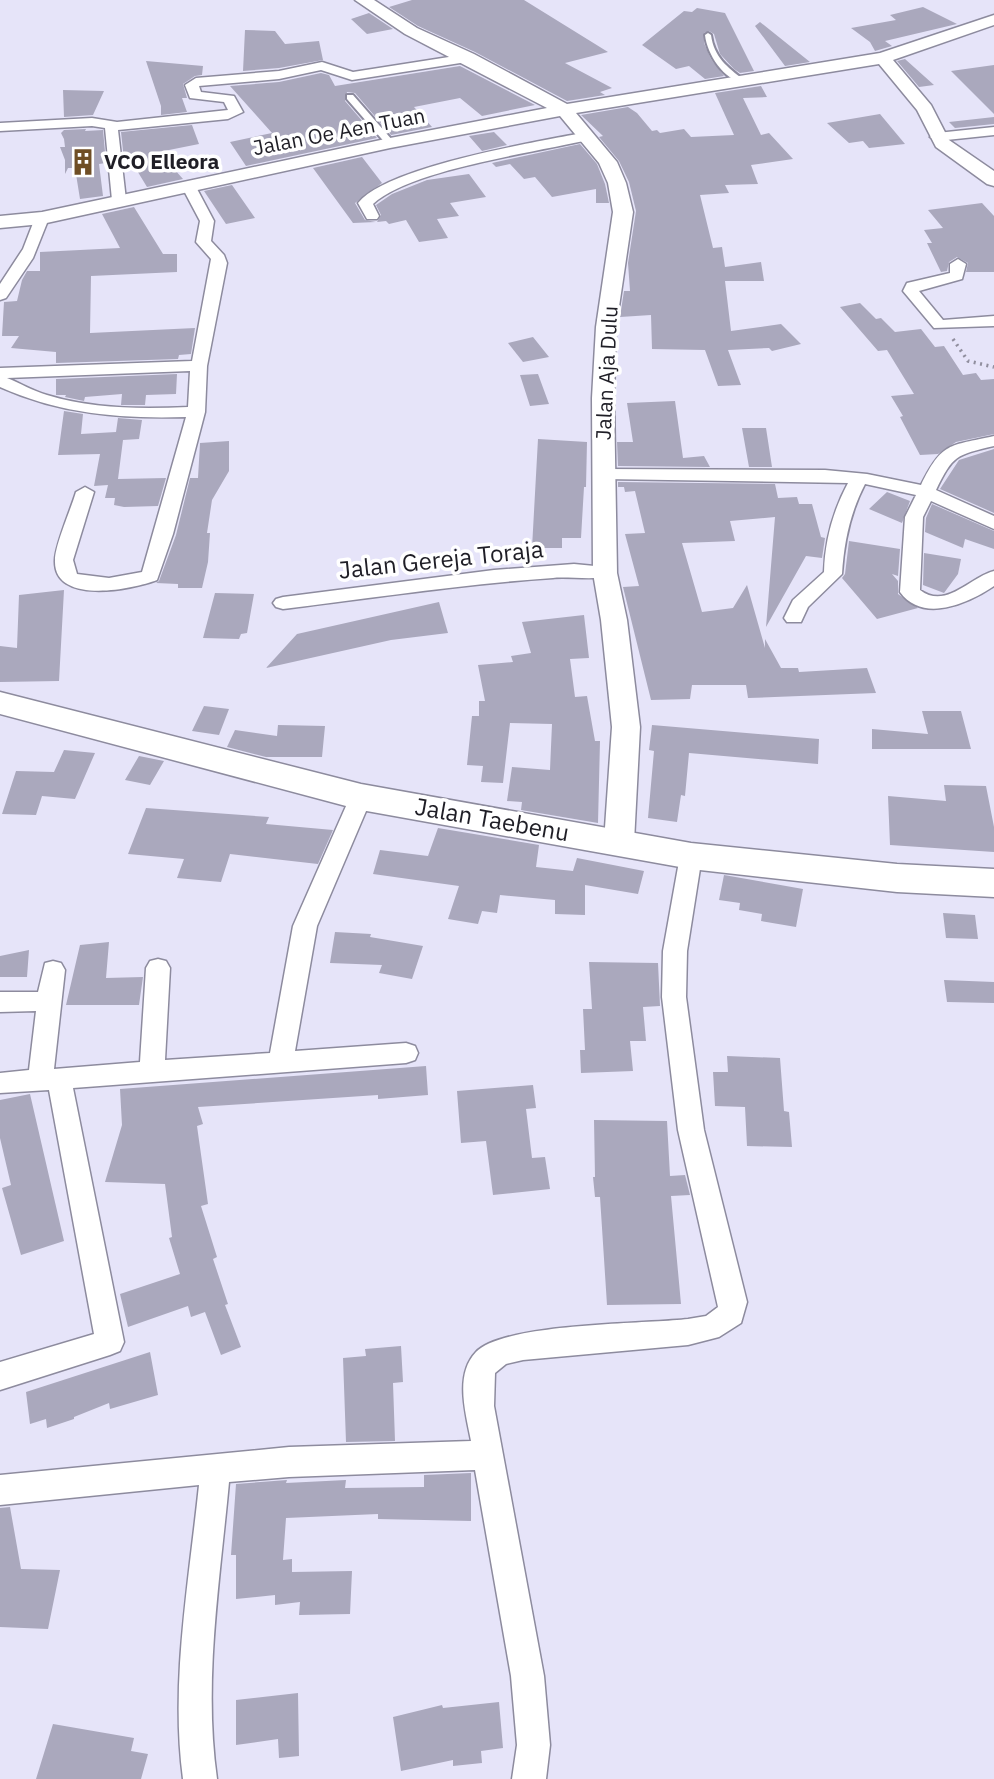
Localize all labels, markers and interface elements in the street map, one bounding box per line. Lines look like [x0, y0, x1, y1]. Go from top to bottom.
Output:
street label: Jalan Oe Aen Tuan [250, 101, 427, 161]
building icon: VCO Elleora [68, 147, 98, 177]
place label: VCO Elleora [104, 147, 219, 175]
street label: Jalan Aja Dulu [589, 305, 623, 441]
street label: Jalan Gereja Toraja [337, 532, 545, 586]
street label: Jalan Taebenu [413, 790, 572, 848]

